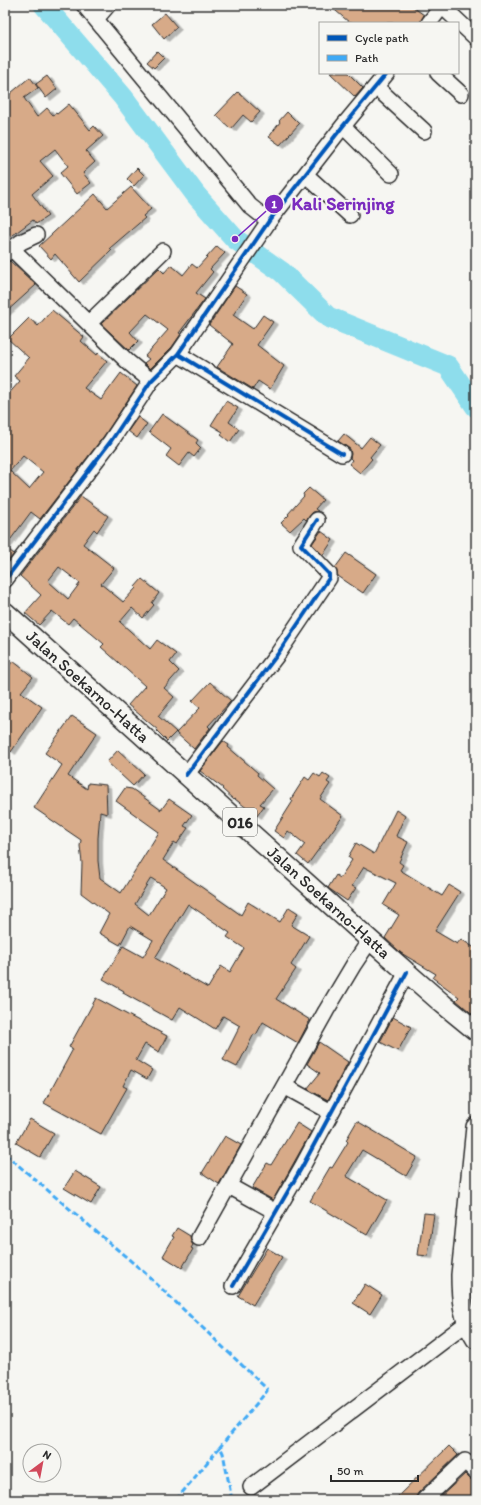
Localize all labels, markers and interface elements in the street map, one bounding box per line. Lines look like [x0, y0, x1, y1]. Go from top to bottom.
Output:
legend [319, 22, 459, 74]
text: Cycle path [355, 31, 409, 45]
text: Path [355, 51, 378, 65]
callout: Kali Serinjing [264, 189, 403, 219]
text: Kali Serinjing [292, 193, 395, 215]
text: 1 [271, 197, 277, 211]
street label: Jalan Soekarno-Hatta [22, 625, 154, 747]
road number: 016 [223, 808, 257, 836]
street label: Jalan Soekarno-Hatta [263, 841, 395, 963]
north arrow [22, 1443, 62, 1483]
text: N [40, 1447, 54, 1462]
scale bar [331, 1457, 418, 1483]
text: 50 m [337, 1464, 363, 1478]

